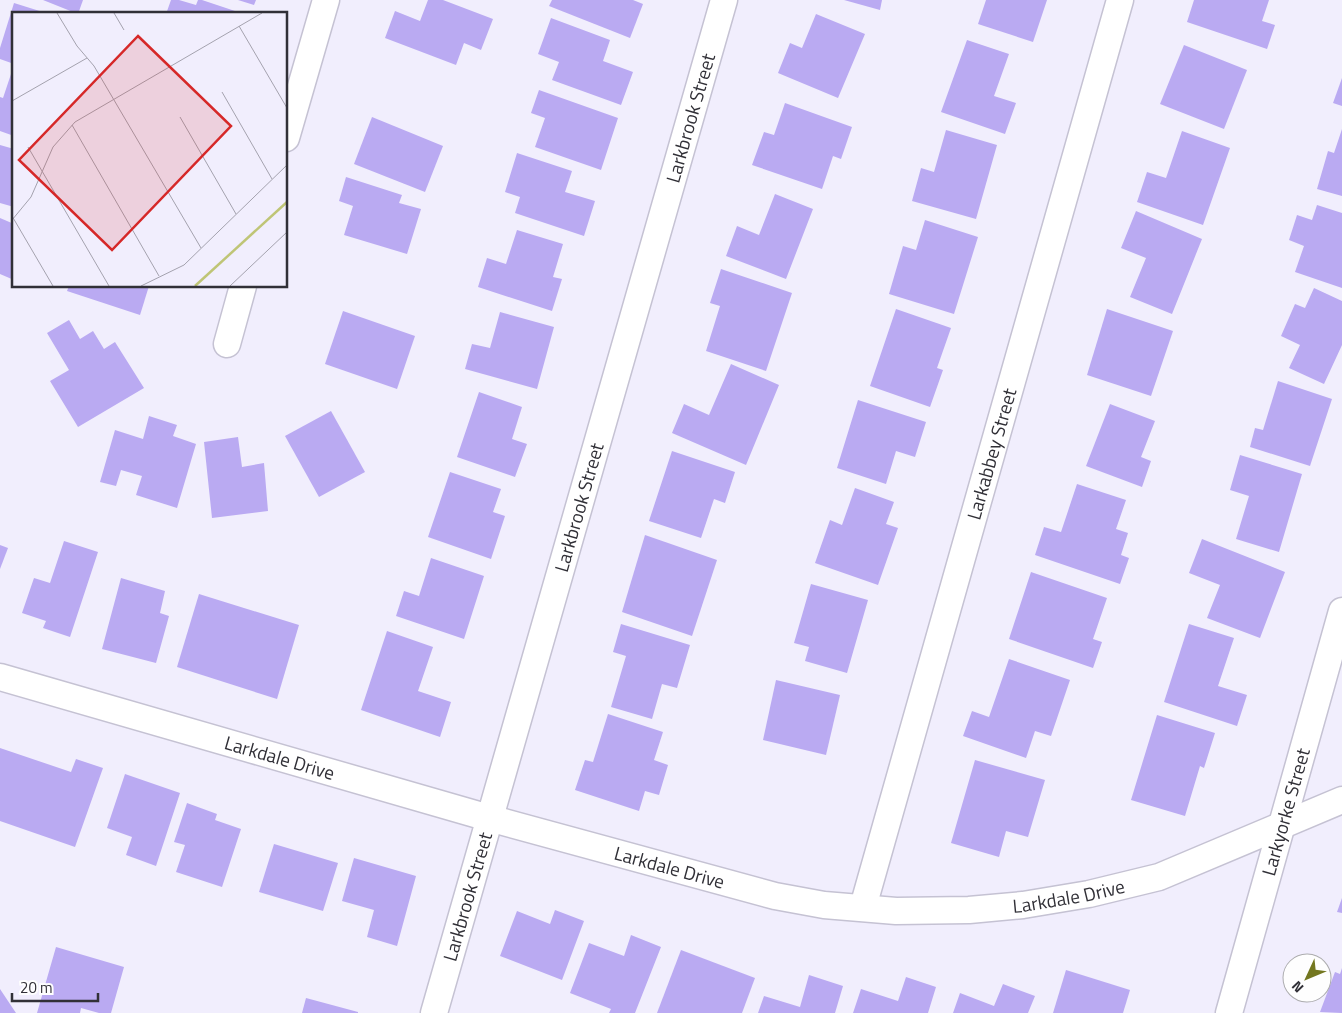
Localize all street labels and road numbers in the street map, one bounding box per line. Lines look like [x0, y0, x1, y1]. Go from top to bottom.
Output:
street label: Larkbrook Street [657, 50, 722, 186]
street label: Larkabbey Street [958, 384, 1023, 523]
street label: Larkbrook Street [546, 439, 611, 575]
street label: Larkdale Drive [221, 727, 338, 787]
street label: Larkyorke Street [1253, 744, 1317, 879]
street label: Larkbrook Street [435, 828, 499, 965]
street label: Larkdale Drive [611, 838, 728, 896]
street label: Larkdale Drive [1011, 871, 1127, 920]

